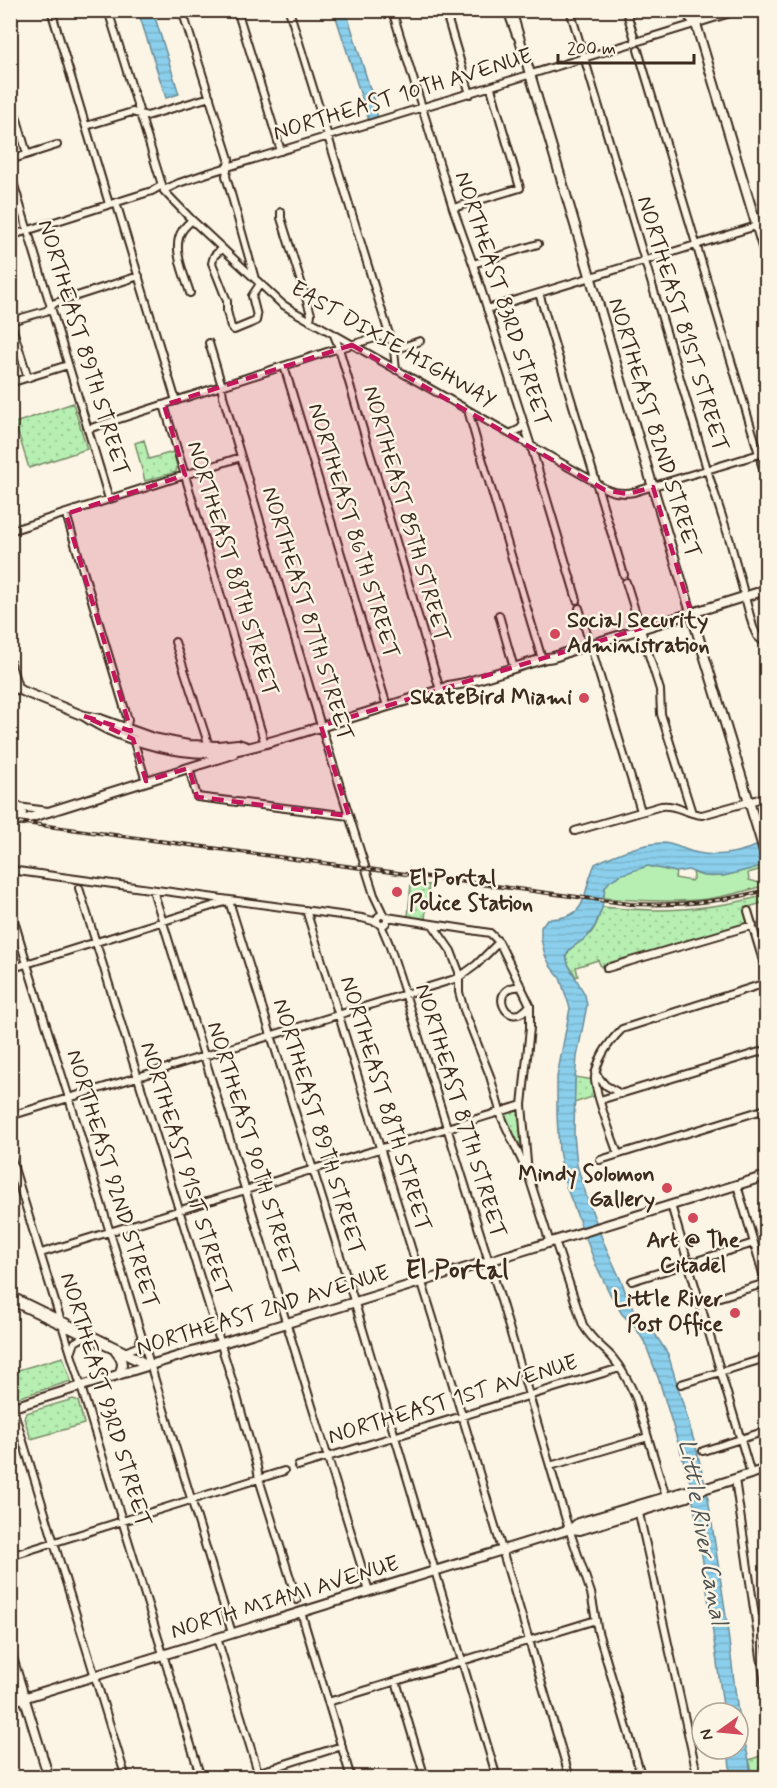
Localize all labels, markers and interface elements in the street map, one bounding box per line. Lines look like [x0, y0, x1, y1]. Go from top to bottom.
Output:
scale bar [558, 27, 694, 65]
text: 200 m [567, 37, 616, 61]
street label: NORTHEAST 10TH AVENUE [270, 42, 536, 148]
street label: NORTHEAST 83RD STREET [448, 168, 556, 430]
street label: NORTHEAST 81ST STREET [630, 193, 734, 455]
street label: NORTHEAST 89TH STREET [31, 216, 135, 480]
street label: EAST DIXIE HIGHWAY [285, 275, 501, 415]
street label: NORTHEAST 82ND STREET [601, 295, 707, 561]
street label: NORTHEAST 85TH STREET [356, 383, 456, 645]
street label: NORTHEAST 86TH STREET [301, 400, 405, 662]
street label: NORTHEAST 88TH STREET [180, 438, 284, 700]
street label: NORTHEAST 87TH STREET [255, 483, 359, 745]
place label: Social Security Administration [567, 607, 710, 660]
marker: Social Security Administration [548, 627, 562, 641]
place label: SkateBird Miami [410, 684, 572, 712]
marker: SkateBird Miami [577, 691, 591, 705]
place label: El Portal Police Station [409, 865, 533, 918]
marker: El Portal Police Station [390, 885, 404, 899]
street label: NORTHEAST 88TH STREET [333, 973, 437, 1235]
street label: NORTHEAST 87TH STREET [408, 980, 512, 1242]
street label: NORTHEAST 89TH STREET [266, 995, 370, 1259]
street label: NORTHEAST 90TH STREET [200, 1018, 304, 1280]
street label: NORTHEAST 91ST STREET [133, 1039, 237, 1299]
street label: NORTHEAST 92ND STREET [59, 1046, 165, 1312]
place label: Mindy Solomon Gallery [518, 1161, 655, 1214]
marker: Mindy Solomon Gallery [660, 1181, 674, 1195]
marker: Art @ The Citadel [686, 1211, 700, 1225]
place label: Art @ The Citadel [646, 1227, 740, 1280]
district label: El Portal [406, 1254, 509, 1288]
street label: NORTHEAST 2ND AVENUE [133, 1259, 393, 1363]
street label: NORTHEAST 93RD STREET [53, 1269, 157, 1531]
place label: Little River Post Office [613, 1286, 724, 1339]
marker: Little River Post Office [728, 1306, 742, 1320]
street label: NORTHEAST 1ST AVENUE [325, 1349, 582, 1451]
water label: Little River Canal [670, 1437, 734, 1629]
street label: NORTH MIAMI AVENUE [167, 1550, 403, 1646]
north arrow [690, 1701, 750, 1761]
text: N [695, 1727, 718, 1742]

